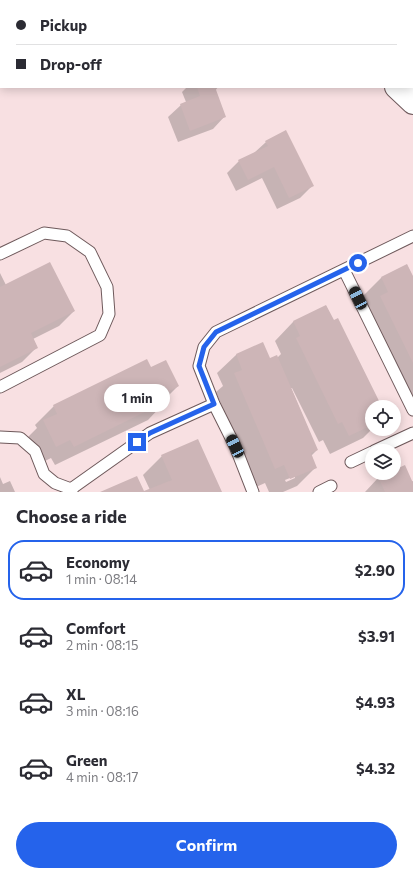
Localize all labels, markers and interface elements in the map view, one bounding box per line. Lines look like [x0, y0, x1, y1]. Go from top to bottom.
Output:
text: Pickup [40, 16, 87, 34]
text: Drop-off [40, 55, 102, 73]
route start [349, 254, 367, 272]
car [347, 285, 369, 311]
callout: 1 min [104, 384, 170, 412]
text: 1 min [122, 390, 152, 406]
map controls [365, 400, 401, 480]
button: locate [365, 400, 401, 436]
route end [128, 433, 146, 451]
car [224, 433, 246, 459]
button: layers [365, 444, 401, 480]
text: Choose a ride [16, 505, 127, 527]
icon: car [18, 552, 54, 588]
text: Economy [66, 553, 130, 571]
text: $2.90 [355, 561, 395, 579]
text: 1 min · 08:14 [66, 571, 137, 587]
icon: car [18, 618, 54, 654]
text: Comfort [66, 619, 126, 637]
text: $3.91 [358, 627, 395, 645]
text: 2 min · 08:15 [66, 637, 138, 653]
icon: car [18, 684, 54, 720]
text: XL [66, 685, 85, 703]
text: $4.93 [356, 693, 395, 711]
text: 3 min · 08:16 [66, 703, 139, 719]
icon: car [18, 750, 54, 786]
text: Green [66, 751, 107, 769]
text: $4.32 [356, 759, 395, 777]
text: 4 min · 08:17 [66, 769, 138, 785]
button: Confirm [16, 822, 397, 868]

